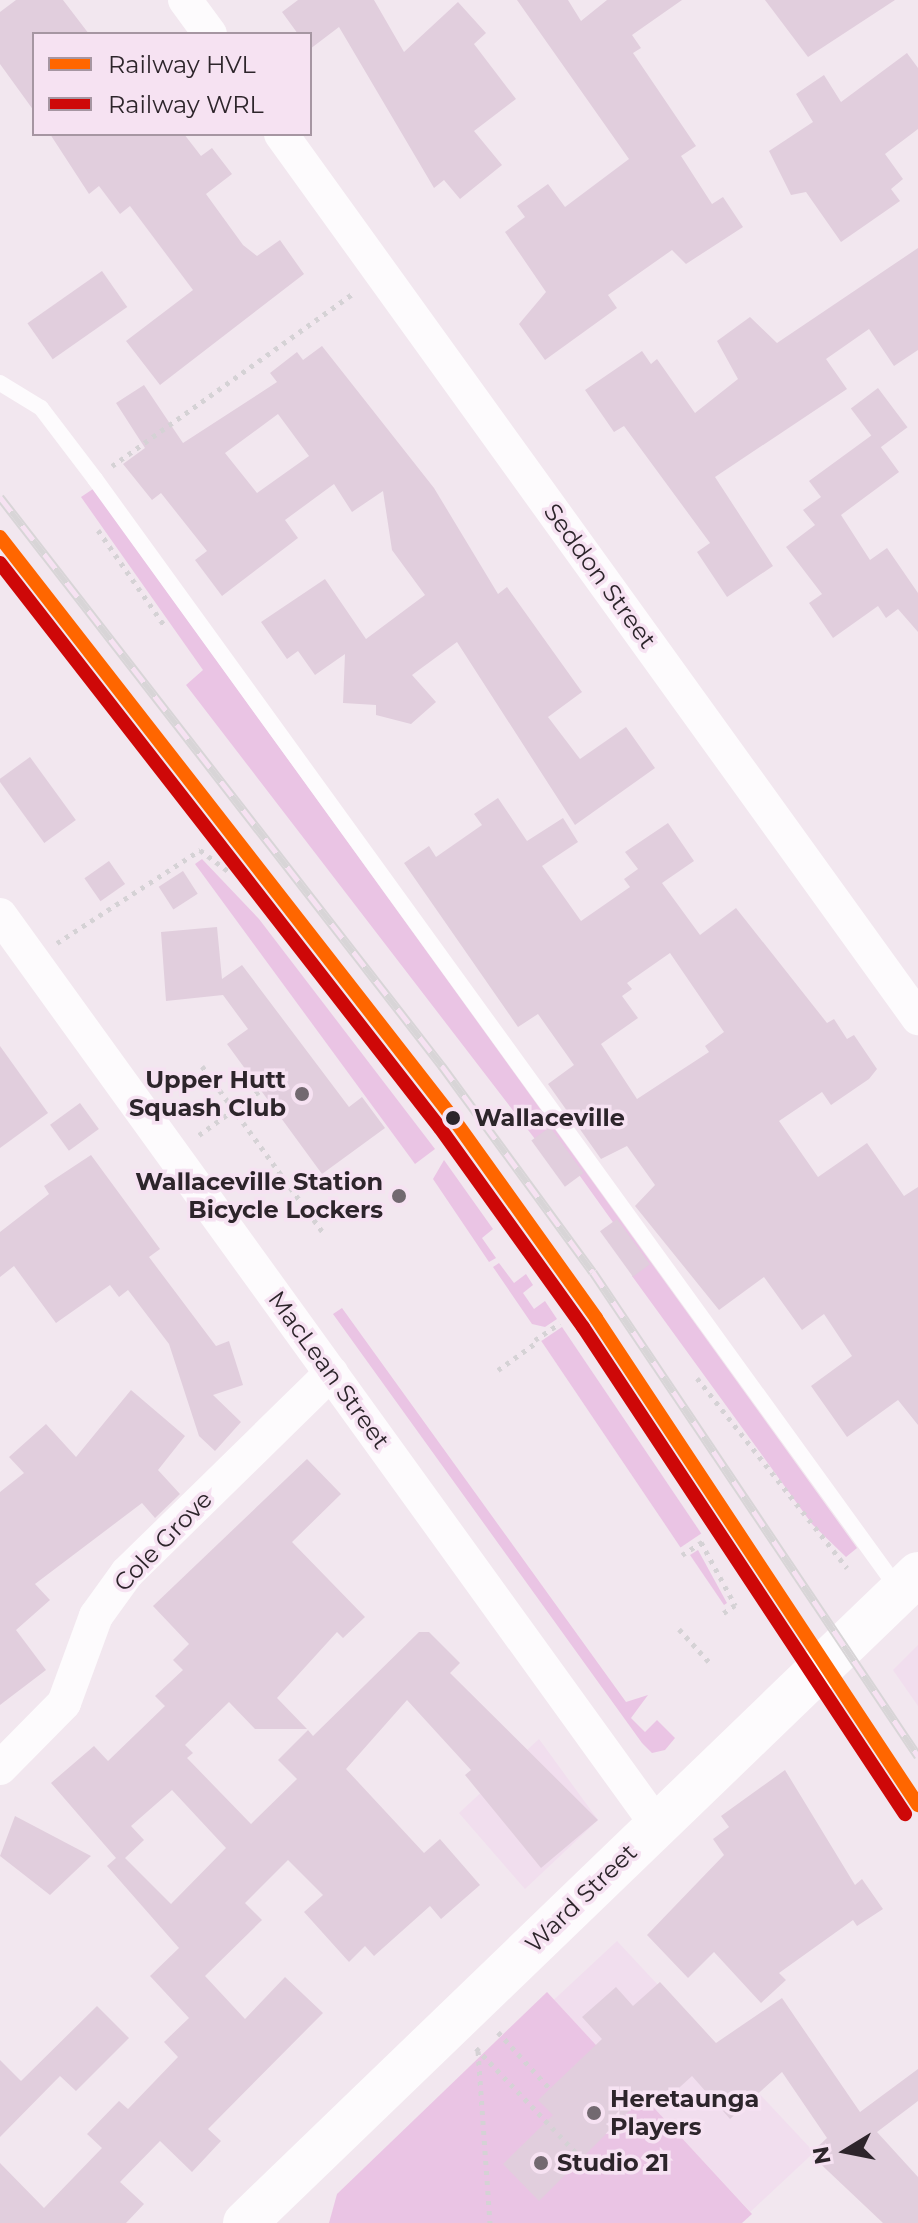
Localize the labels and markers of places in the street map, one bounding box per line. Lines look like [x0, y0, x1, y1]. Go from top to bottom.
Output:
place label: Upper Hutt Squash Club [129, 1066, 286, 1122]
marker: Upper Hutt Squash Club [293, 1085, 311, 1103]
marker: Wallaceville [439, 1104, 467, 1132]
place label: Wallaceville [474, 1104, 625, 1132]
place label: Wallaceville Station Bicycle Lockers [135, 1168, 383, 1224]
marker: Wallaceville Station Bicycle Lockers [390, 1187, 408, 1205]
place label: Heretaunga Players [610, 2085, 759, 2141]
marker: Heretaunga Players [585, 2104, 603, 2122]
place label: Studio 21 [557, 2149, 669, 2177]
marker: Studio 21 [532, 2154, 550, 2172]

